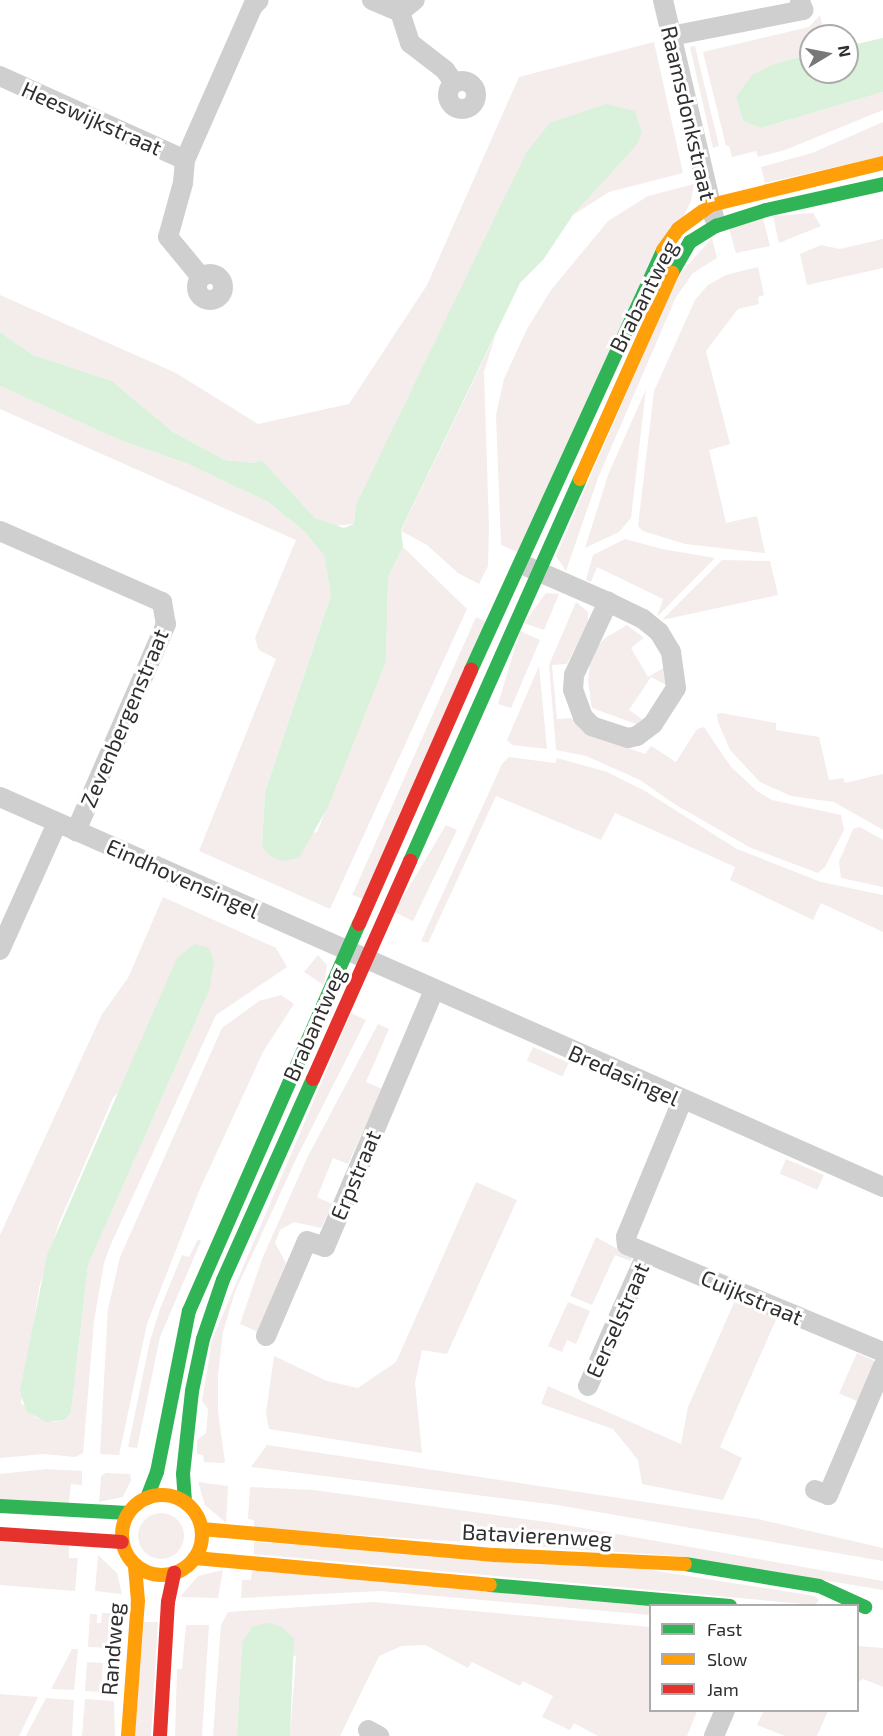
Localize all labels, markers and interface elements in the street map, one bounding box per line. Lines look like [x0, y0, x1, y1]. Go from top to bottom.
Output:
street label: Raamsdonkstraat [656, 23, 722, 203]
north arrow [799, 24, 859, 84]
text: N [835, 44, 856, 58]
street label: Heeswijkstraat [18, 75, 166, 161]
street label: Brabantweg [603, 235, 683, 357]
street label: Zevenbergenstraat [75, 625, 173, 811]
street label: Eindhovensingel [103, 833, 263, 923]
street label: Brabantweg [277, 963, 351, 1085]
street label: Bredasingel [564, 1039, 684, 1111]
street label: Erpstraat [324, 1126, 386, 1224]
street label: Eerselstraat [580, 1258, 654, 1382]
street label: Cuijkstraat [697, 1264, 807, 1330]
street label: Batavierenweg [461, 1518, 613, 1552]
street label: Randweg [96, 1602, 128, 1696]
legend [649, 1604, 859, 1712]
text: Fast [707, 1618, 742, 1640]
text: Slow [707, 1648, 747, 1670]
text: Jam [707, 1678, 739, 1700]

